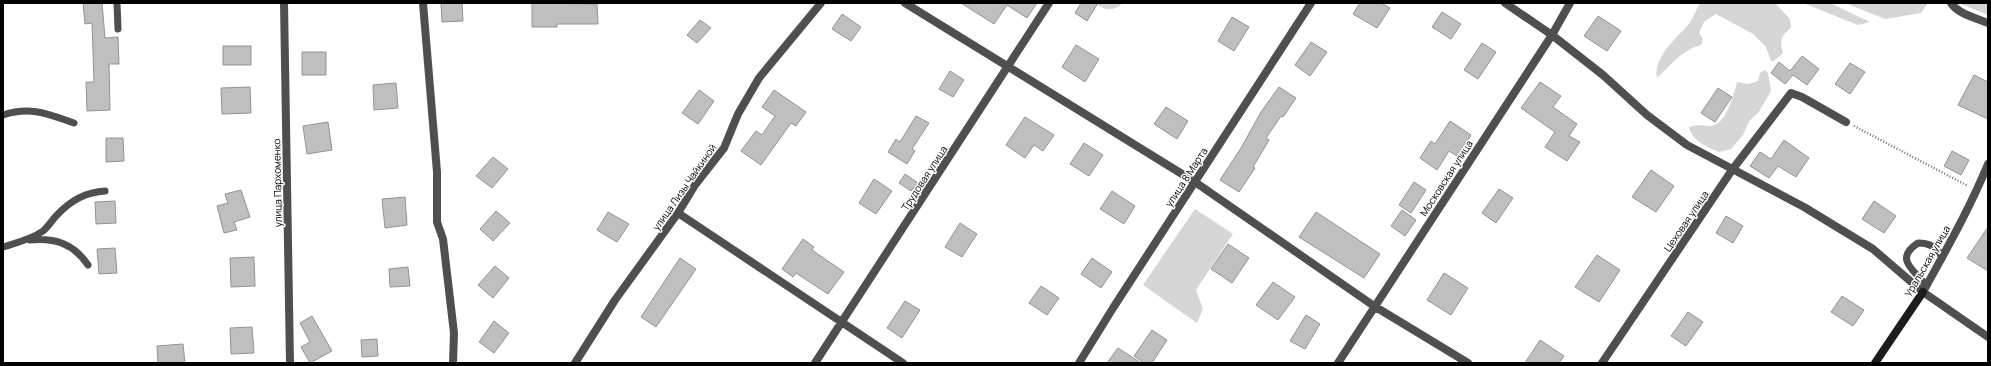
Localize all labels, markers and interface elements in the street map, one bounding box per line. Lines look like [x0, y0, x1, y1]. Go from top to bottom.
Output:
street label: Московская улица [1416, 137, 1476, 219]
street label: улица Пархоменко [269, 138, 285, 228]
street label: улица Лизы Чайкиной [649, 141, 719, 233]
street label: Трудовая улица [898, 143, 950, 213]
street label: улица 8 Марта [1162, 145, 1210, 209]
street label: Цеховая улица [1660, 188, 1712, 254]
street label: Уральская улица [1901, 223, 1953, 299]

